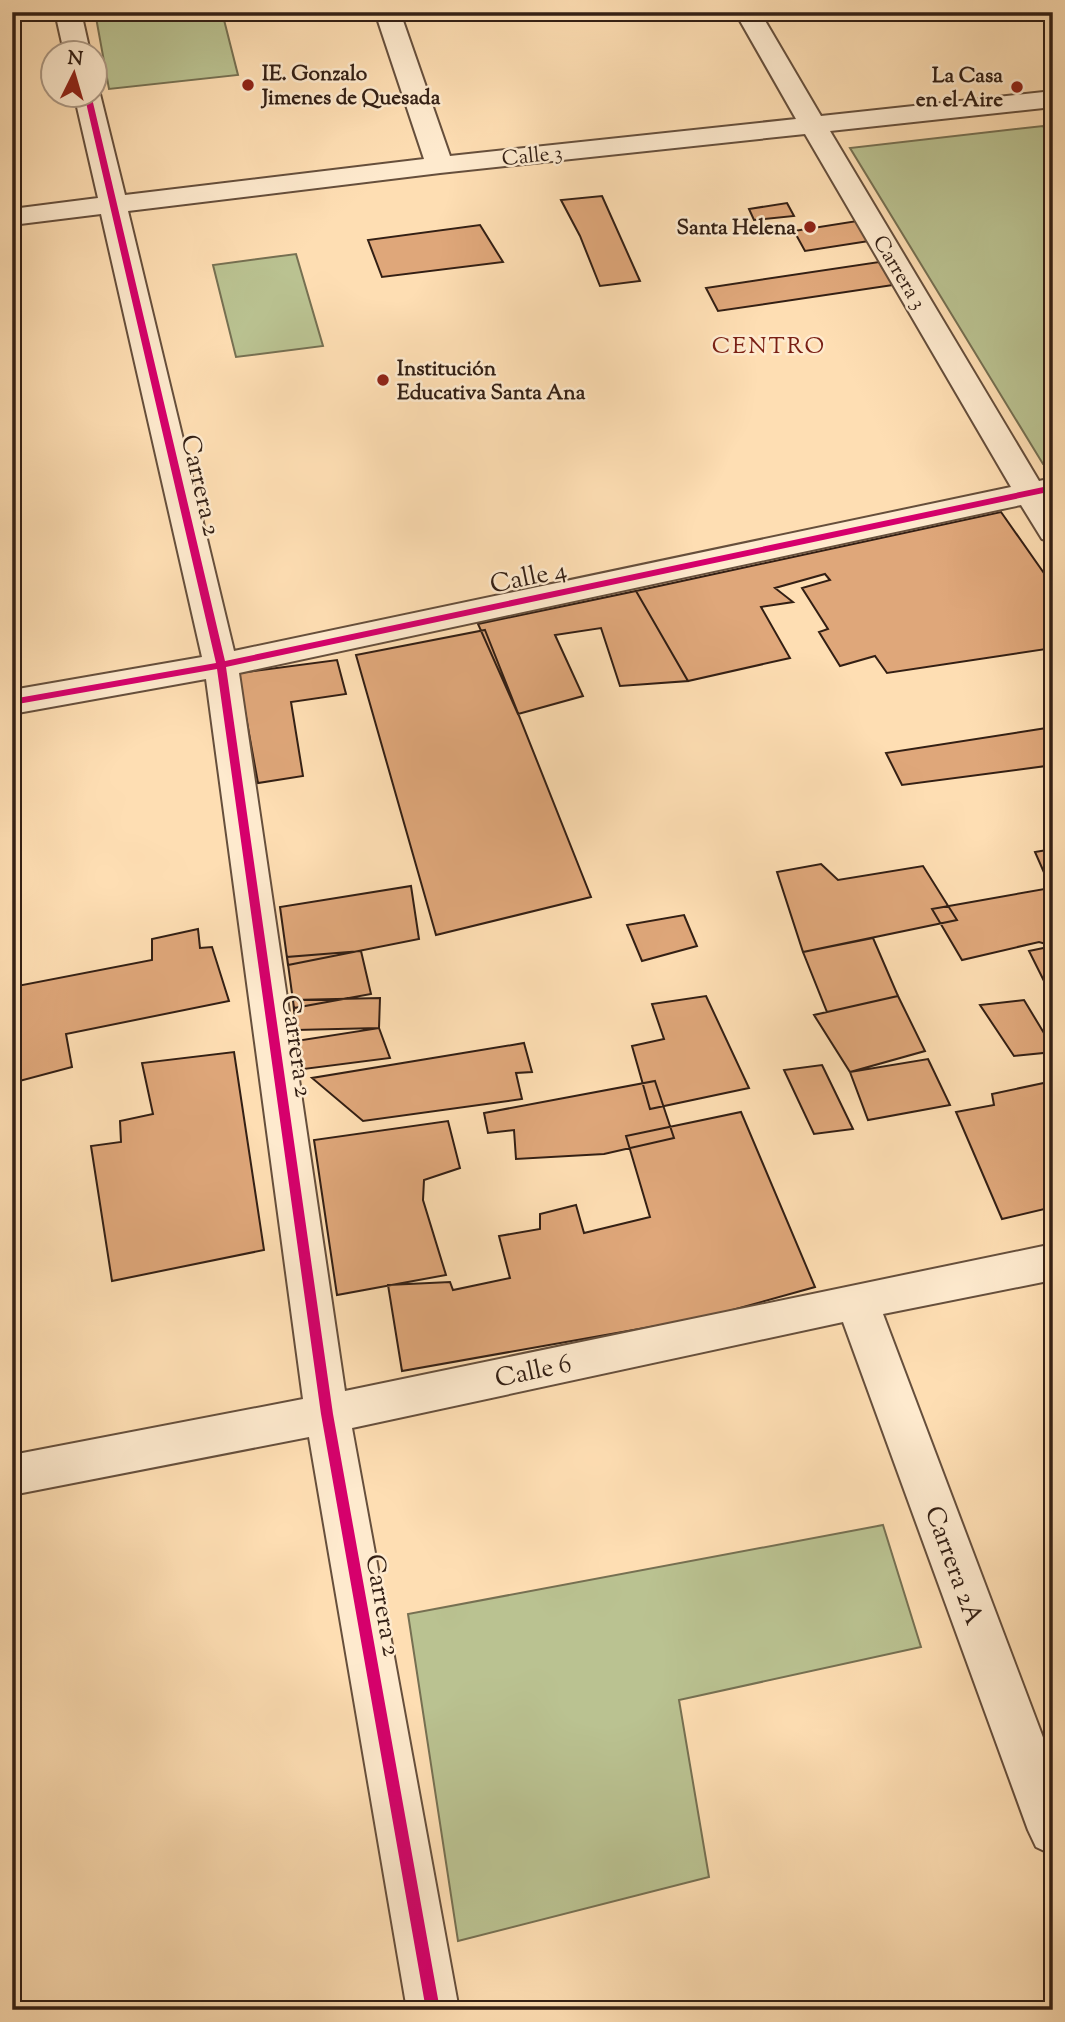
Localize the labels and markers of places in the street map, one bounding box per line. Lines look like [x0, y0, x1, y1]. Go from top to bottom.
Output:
place label: IE. Gonzalo Jimenes de Quesada [260, 60, 441, 114]
place label: La Casa en el Aire [916, 62, 1003, 116]
marker: IE. Gonzalo Jimenes de Quesada [240, 77, 256, 93]
marker: La Casa en el Aire [1009, 79, 1025, 95]
place label: Santa Helena [676, 214, 796, 244]
marker: Santa Helena [802, 219, 818, 235]
place label: Institución Educativa Santa Ana [397, 355, 586, 409]
marker: Institución Educativa Santa Ana [375, 372, 391, 388]

